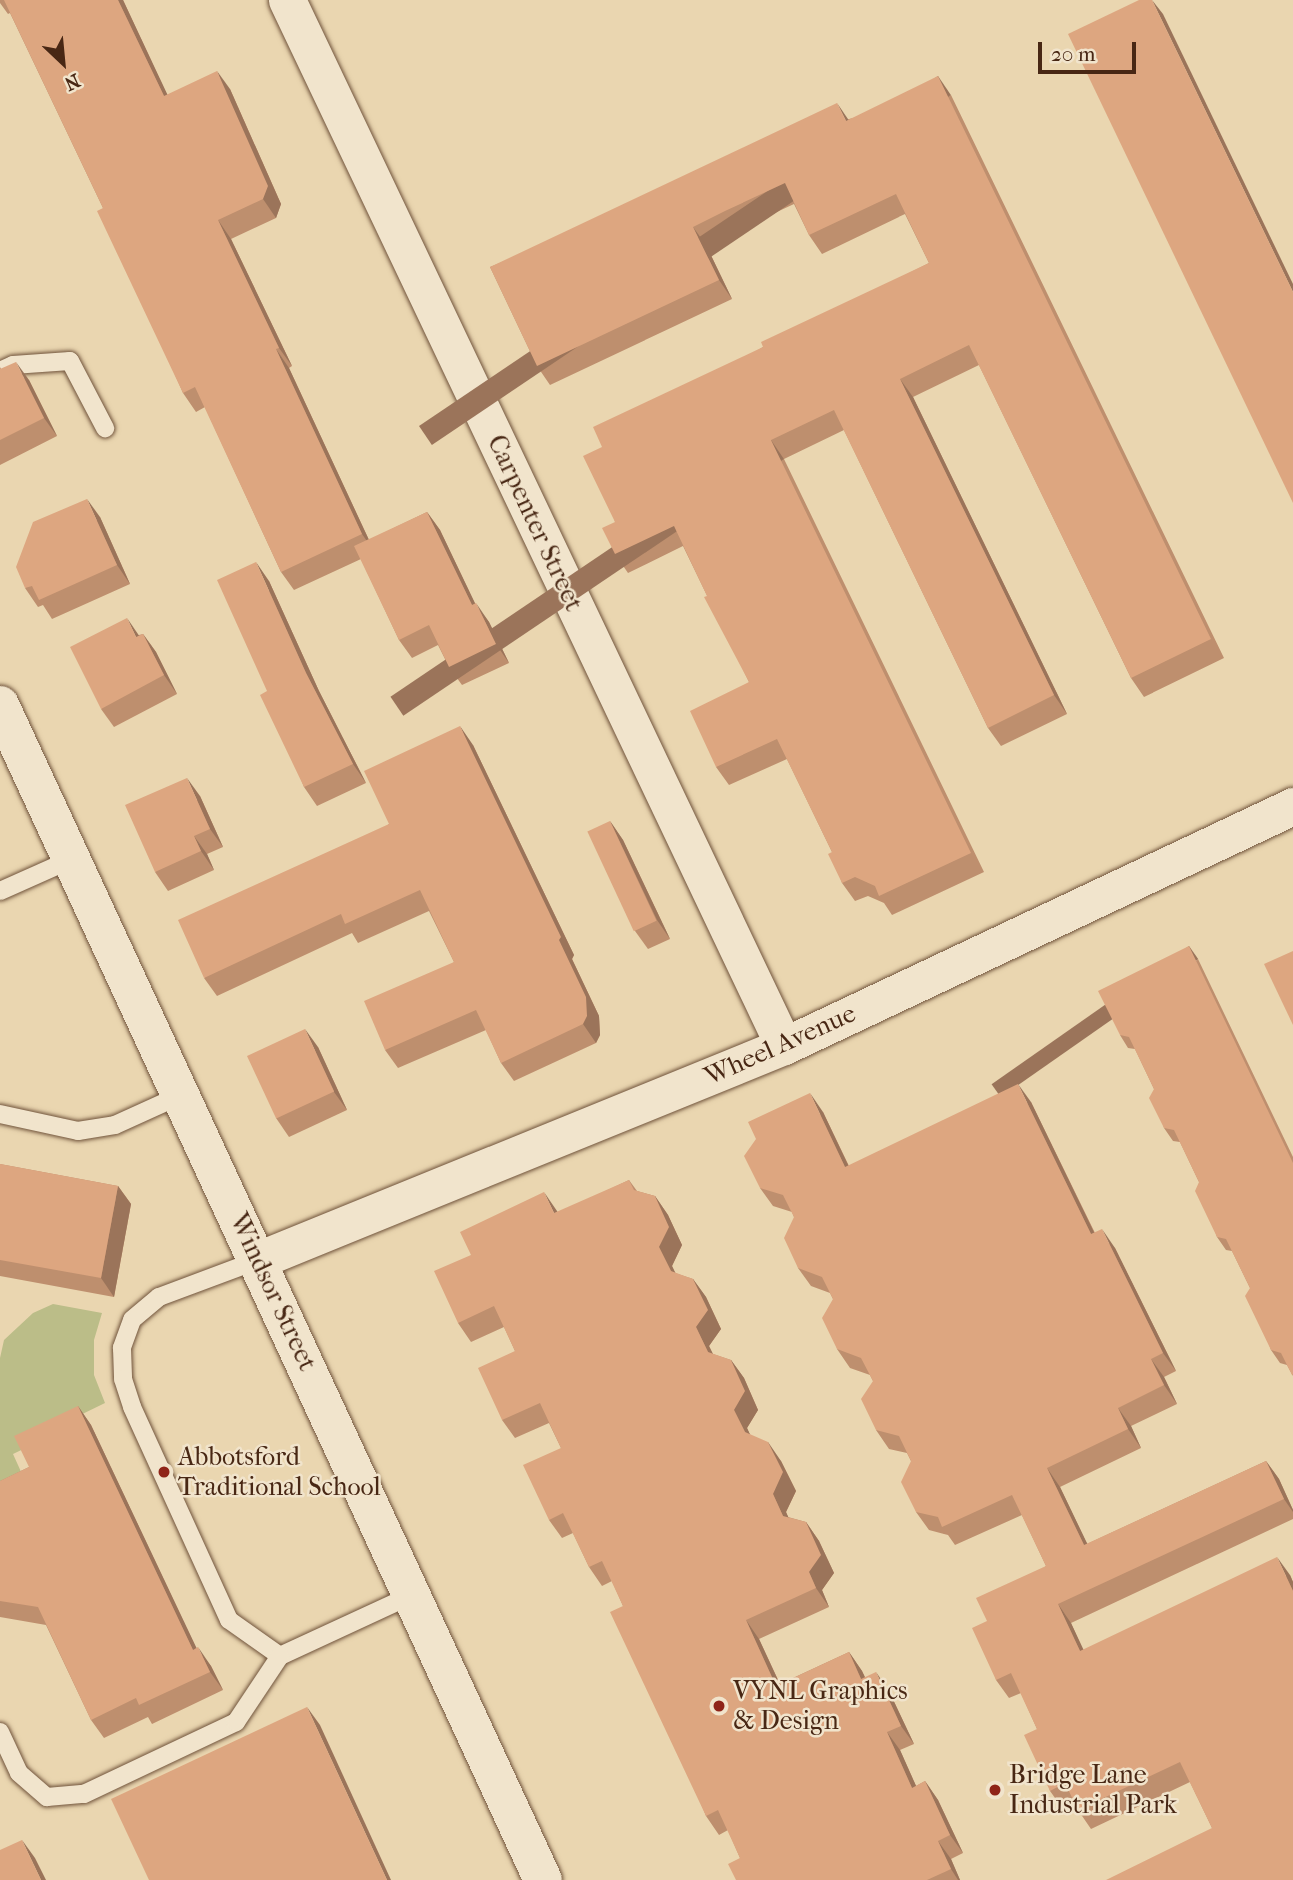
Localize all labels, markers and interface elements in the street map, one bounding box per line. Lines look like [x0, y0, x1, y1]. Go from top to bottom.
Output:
north arrow [28, 28, 98, 98]
scale bar [1041, 28, 1139, 72]
text: 20 m [1051, 42, 1095, 66]
text: N [61, 69, 84, 95]
street label: Carpenter Street [481, 430, 589, 616]
street label: Wheel Avenue [700, 998, 860, 1092]
street label: Windsor Street [223, 1208, 323, 1376]
place label: Abbotsford Traditional School [178, 1441, 381, 1502]
marker: Abbotsford Traditional School [156, 1464, 172, 1480]
place label: VYNL Graphics & Design [733, 1675, 908, 1736]
marker: VYNL Graphics & Design [711, 1698, 727, 1714]
place label: Bridge Lane Industrial Park [1009, 1759, 1177, 1820]
marker: Bridge Lane Industrial Park [987, 1782, 1003, 1798]

